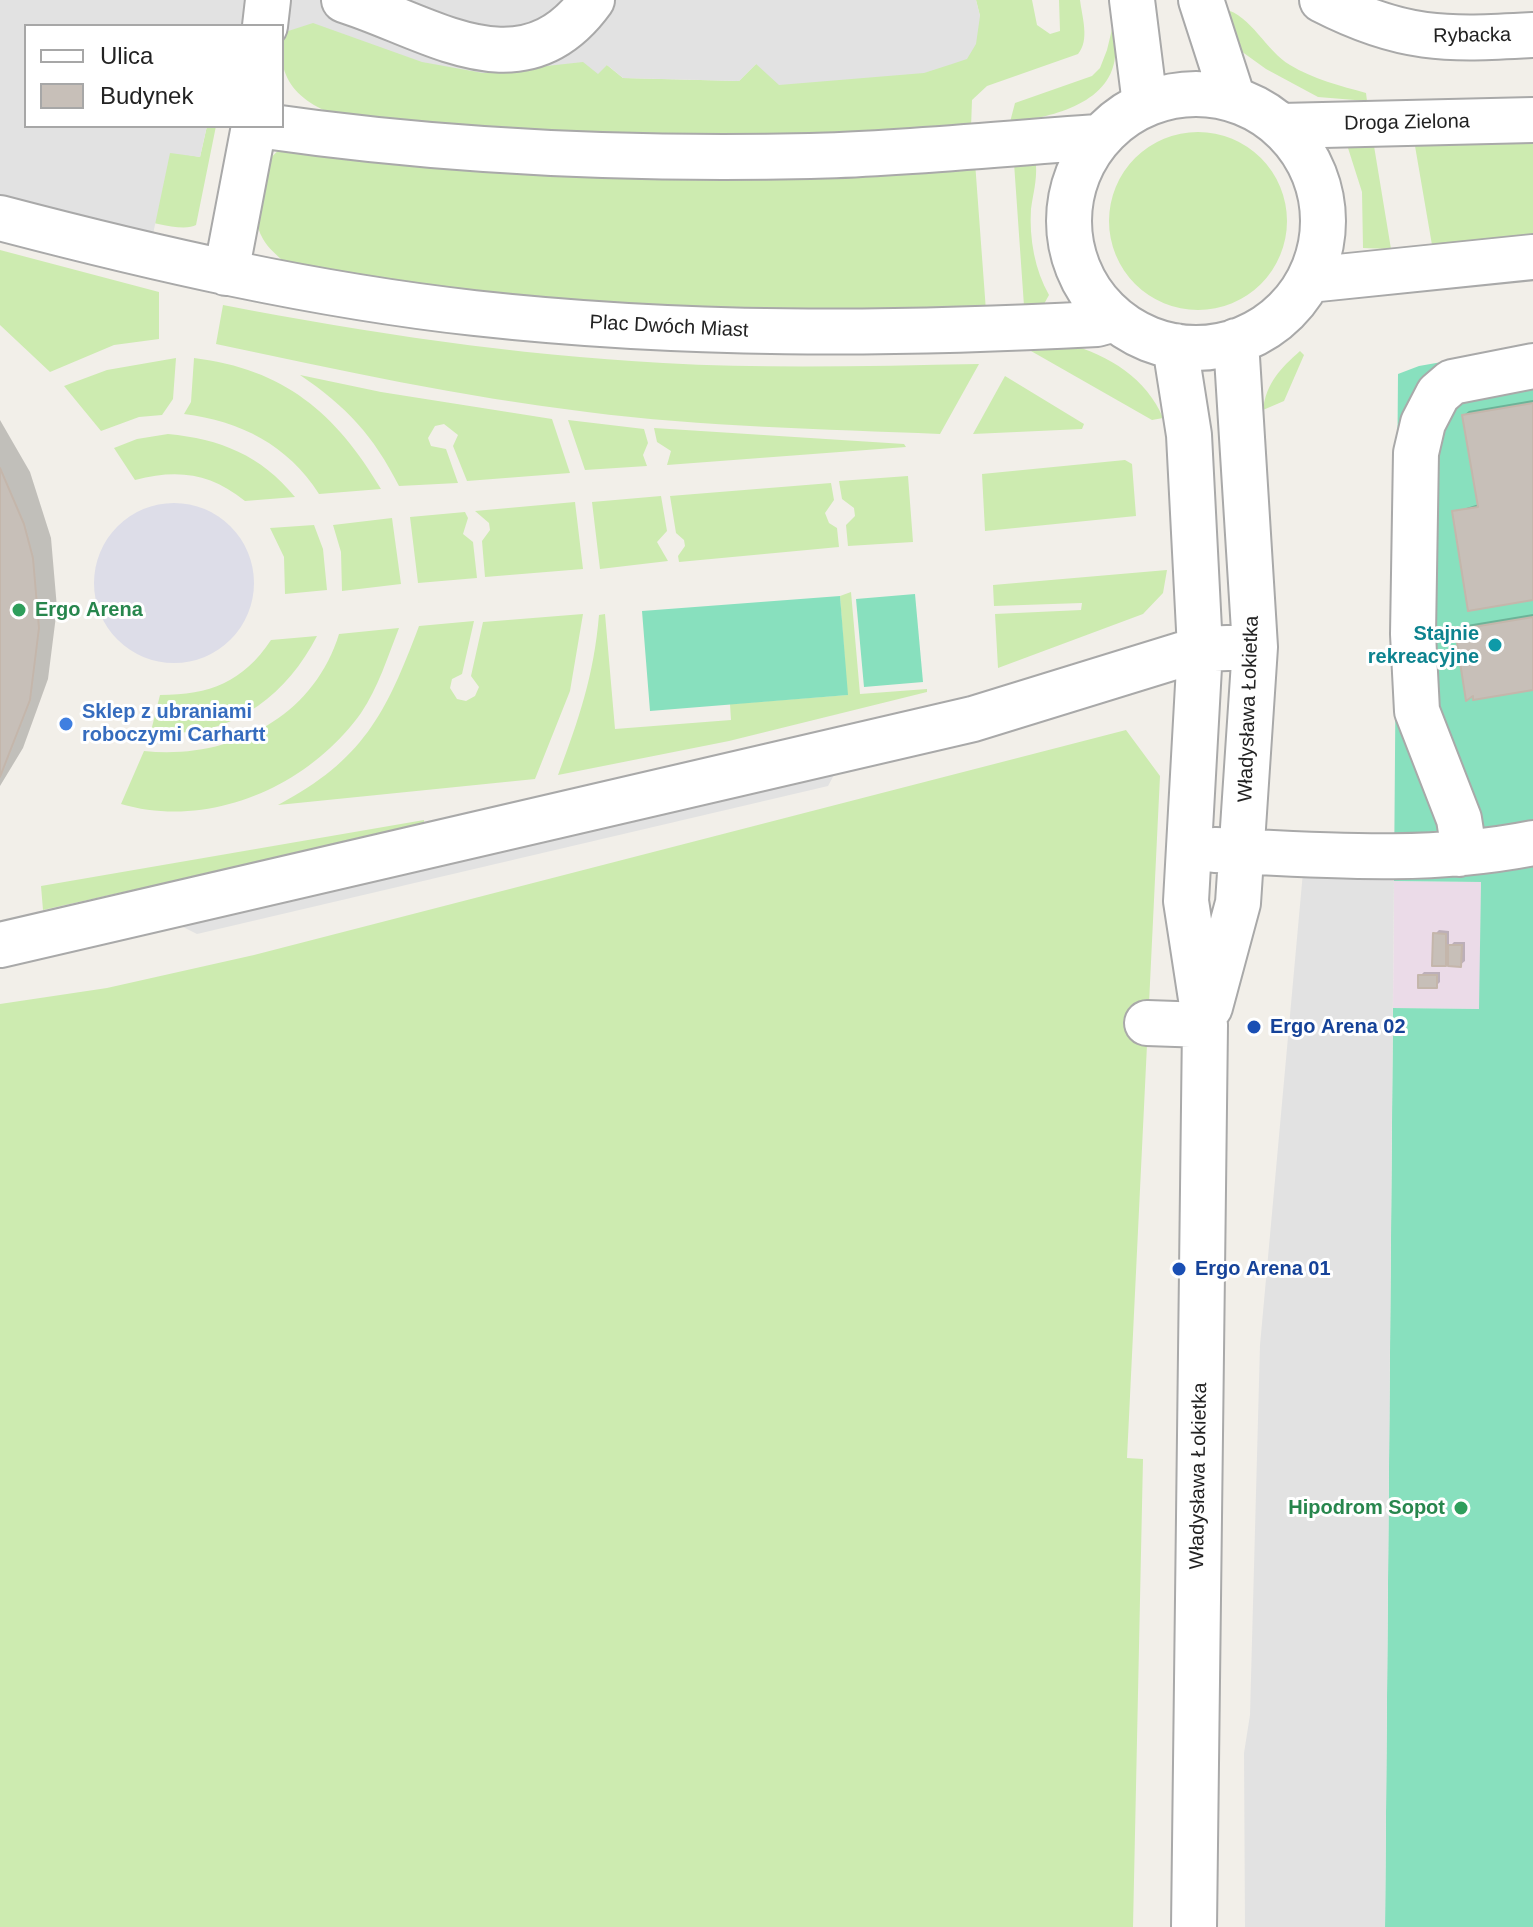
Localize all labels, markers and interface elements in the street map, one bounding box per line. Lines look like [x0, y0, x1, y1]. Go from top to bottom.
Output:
street label: Rybacka [1433, 23, 1511, 49]
legend [24, 24, 284, 128]
text: Ulica [100, 42, 153, 69]
text: Budynek [100, 82, 193, 109]
street label: Droga Zielona [1344, 110, 1470, 136]
street label: Plac Dwóch Miast [589, 311, 749, 343]
place label: Ergo Arena [35, 598, 143, 622]
marker: Ergo Arena [10, 601, 28, 619]
street label: Władysława Łokietka [1234, 615, 1264, 803]
place label: Stajnie rekreacyjne [1368, 622, 1479, 669]
marker: Stajnie rekreacyjne [1486, 636, 1504, 654]
place label: Sklep z ubraniami roboczymi Carhartt [82, 700, 265, 747]
marker: Sklep z ubraniami roboczymi Carhartt [57, 715, 75, 733]
place label: Ergo Arena 02 [1270, 1015, 1406, 1039]
marker: Ergo Arena 02 [1245, 1018, 1263, 1036]
place label: Ergo Arena 01 [1195, 1257, 1331, 1281]
marker: Ergo Arena 01 [1170, 1260, 1188, 1278]
street label: Władysława Łokietka [1185, 1382, 1213, 1570]
place label: Hipodrom Sopot [1288, 1496, 1445, 1520]
marker: Hipodrom Sopot [1452, 1499, 1470, 1517]

